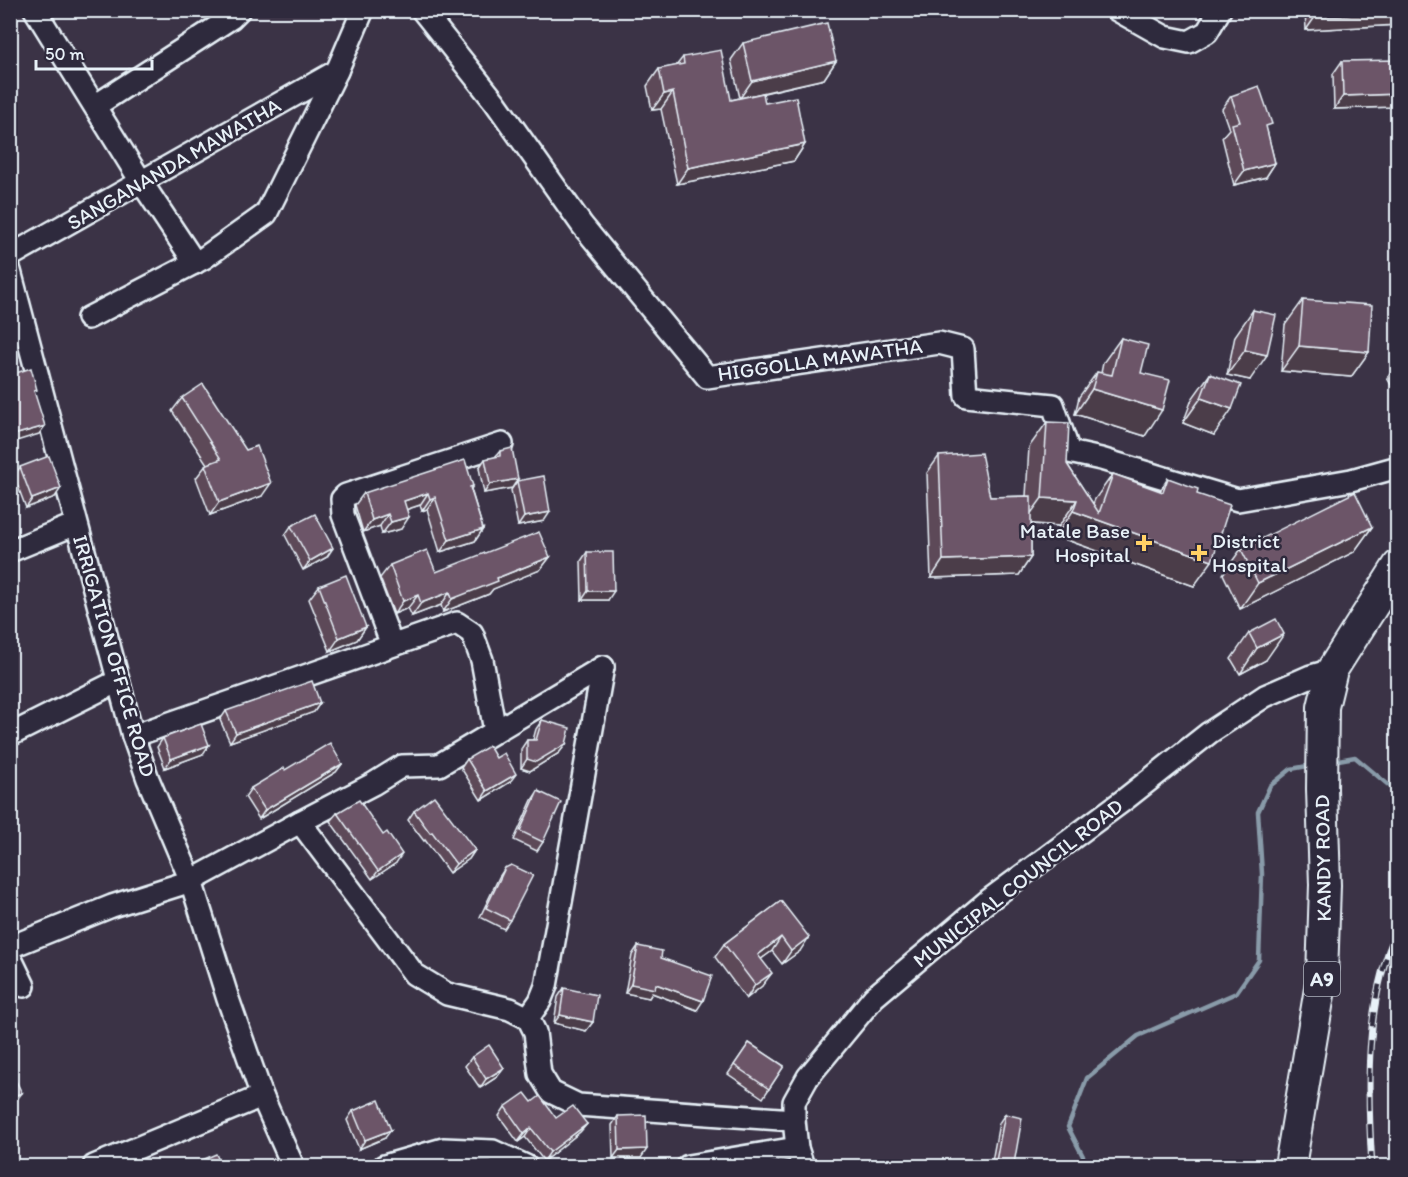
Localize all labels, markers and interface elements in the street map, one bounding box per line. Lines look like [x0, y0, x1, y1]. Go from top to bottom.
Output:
scale bar [36, 33, 152, 71]
text: 50 m [45, 43, 85, 65]
street label: SANGANANDA MAWATHA [63, 92, 285, 235]
street label: HIGGOLLA MAWATHA [716, 333, 924, 386]
place label: Matale Base Hospital [1020, 518, 1130, 567]
place label: District Hospital [1212, 528, 1287, 577]
street label: IRRIGATION OFFICE ROAD [68, 532, 161, 780]
marker: Matale Base Hospital [1135, 534, 1153, 552]
marker: District Hospital [1190, 544, 1208, 562]
street label: MUNICIPAL COUNCIL ROAD [908, 793, 1128, 972]
street label: KANDY ROAD [1309, 794, 1336, 922]
road number: A9 [1304, 962, 1340, 996]

